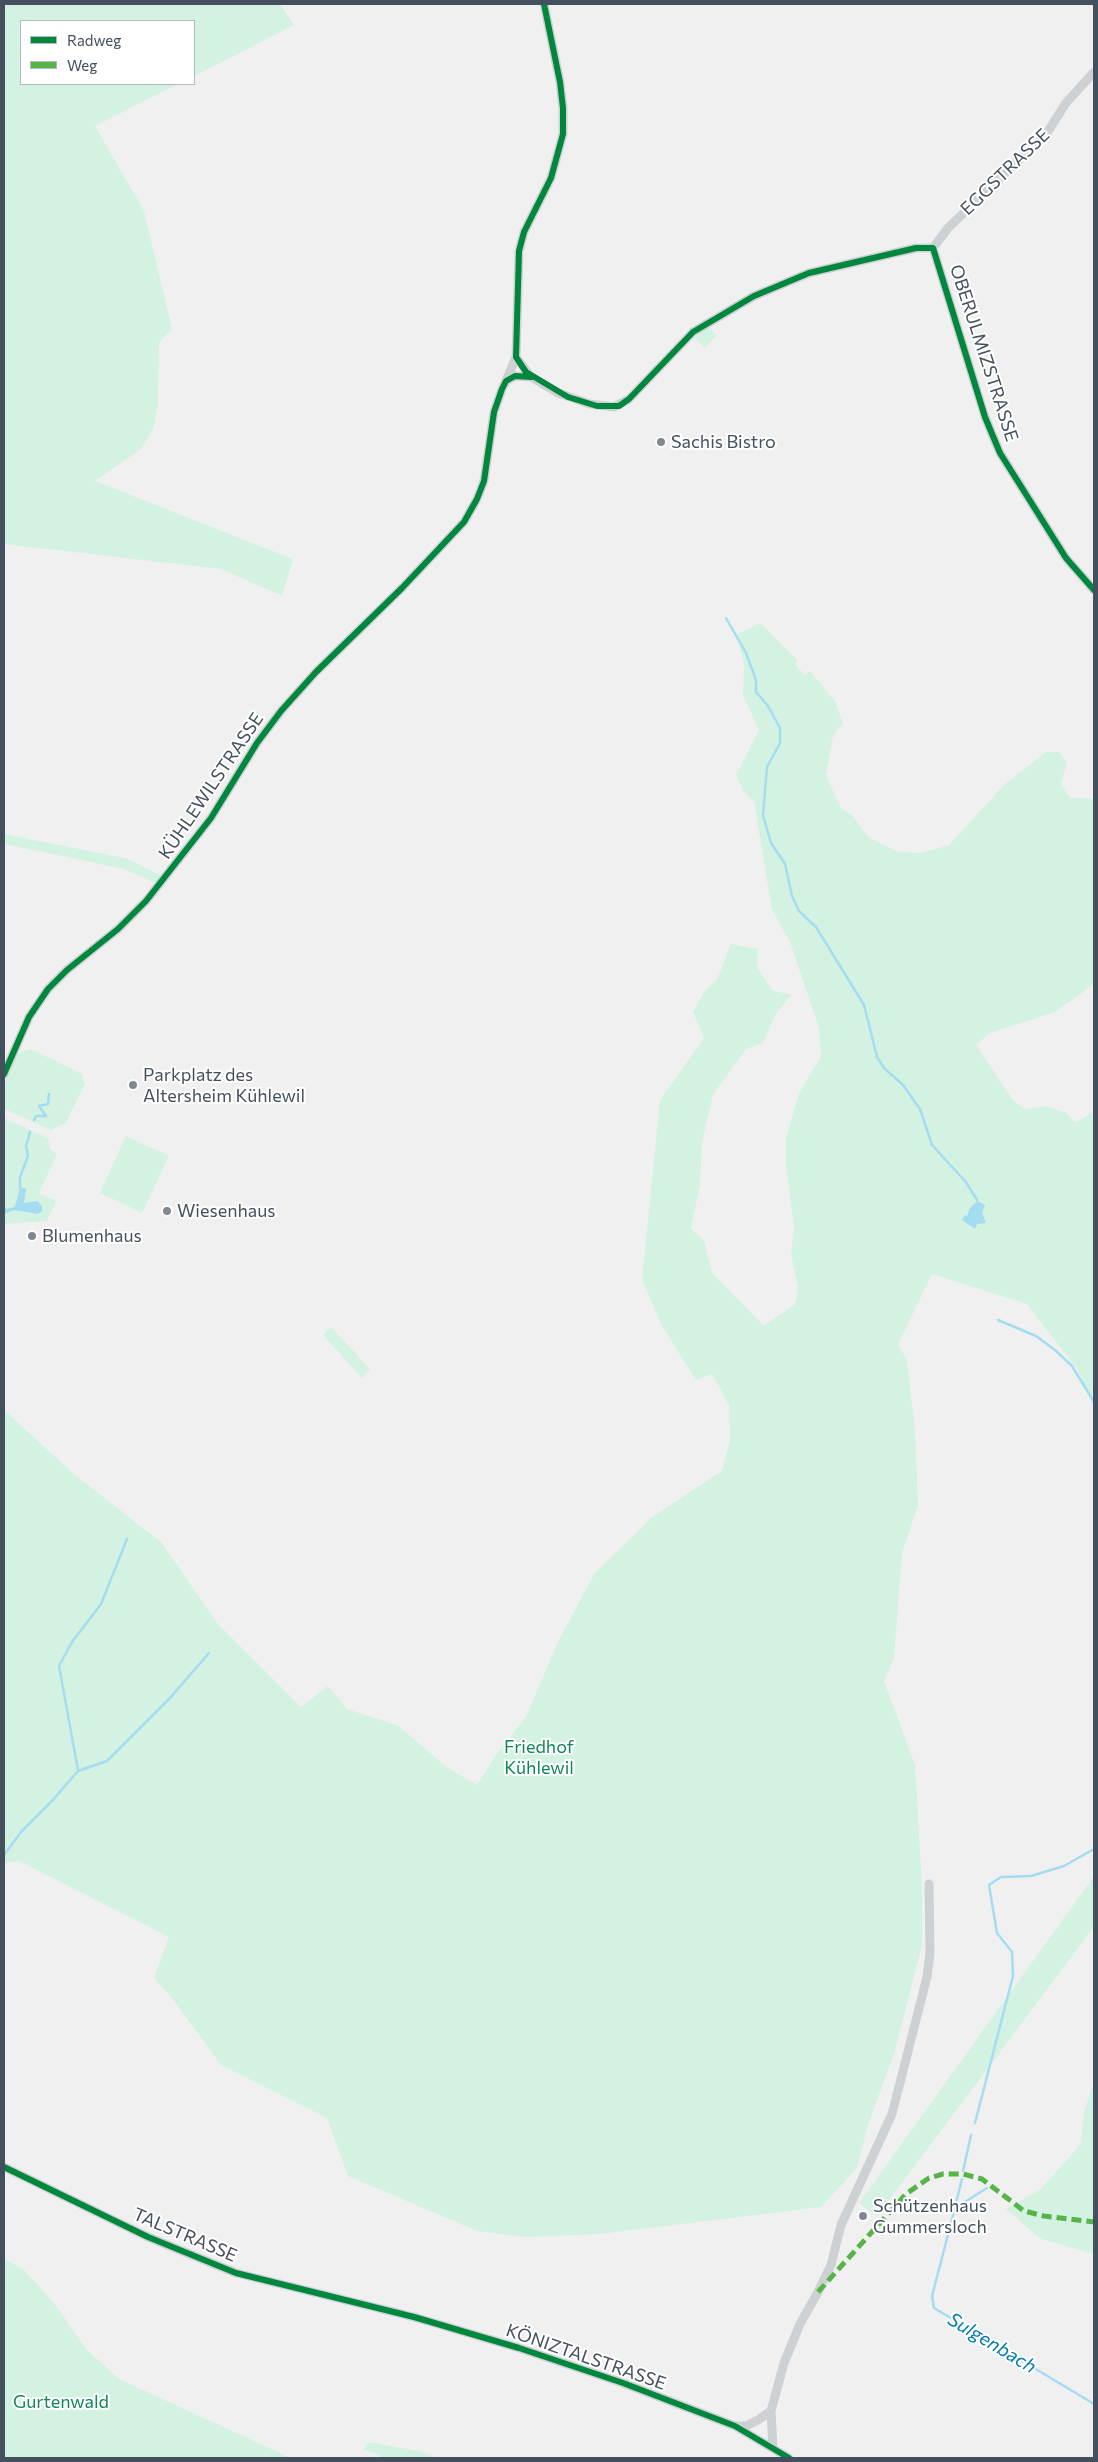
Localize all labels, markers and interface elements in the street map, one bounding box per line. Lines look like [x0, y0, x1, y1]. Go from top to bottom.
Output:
legend [20, 20, 195, 85]
text: Radweg [67, 31, 121, 49]
text: Weg [67, 56, 97, 74]
street label: EGGSTRASSE [956, 124, 1054, 220]
street label: OBERULMIZSTRASSE [945, 262, 1023, 444]
place label: Sachis Bistro [671, 431, 776, 453]
marker: Sachis Bistro [655, 436, 667, 448]
street label: KÜHLEWILSTRASSE [154, 709, 268, 863]
place label: Parkplatz des Altersheim Kühlewil [143, 1064, 305, 1106]
marker: Parkplatz des Altersheim Kühlewil [127, 1079, 139, 1091]
place label: Wiesenhaus [177, 1200, 275, 1222]
marker: Wiesenhaus [161, 1205, 173, 1217]
place label: Blumenhaus [42, 1225, 142, 1247]
marker: Blumenhaus [26, 1230, 38, 1242]
park label: Friedhof Kühlewil [504, 1736, 574, 1778]
place label: Schützenhaus Gummersloch [873, 2195, 987, 2238]
street label: TALSTRASSE [130, 2203, 240, 2267]
marker: Schützenhaus Gummersloch [857, 2210, 869, 2222]
water label: Sulgenbach [944, 2308, 1040, 2378]
street label: KÖNIZTALSTRASSE [503, 2319, 669, 2395]
park label: Gurtenwald [13, 2391, 109, 2413]

